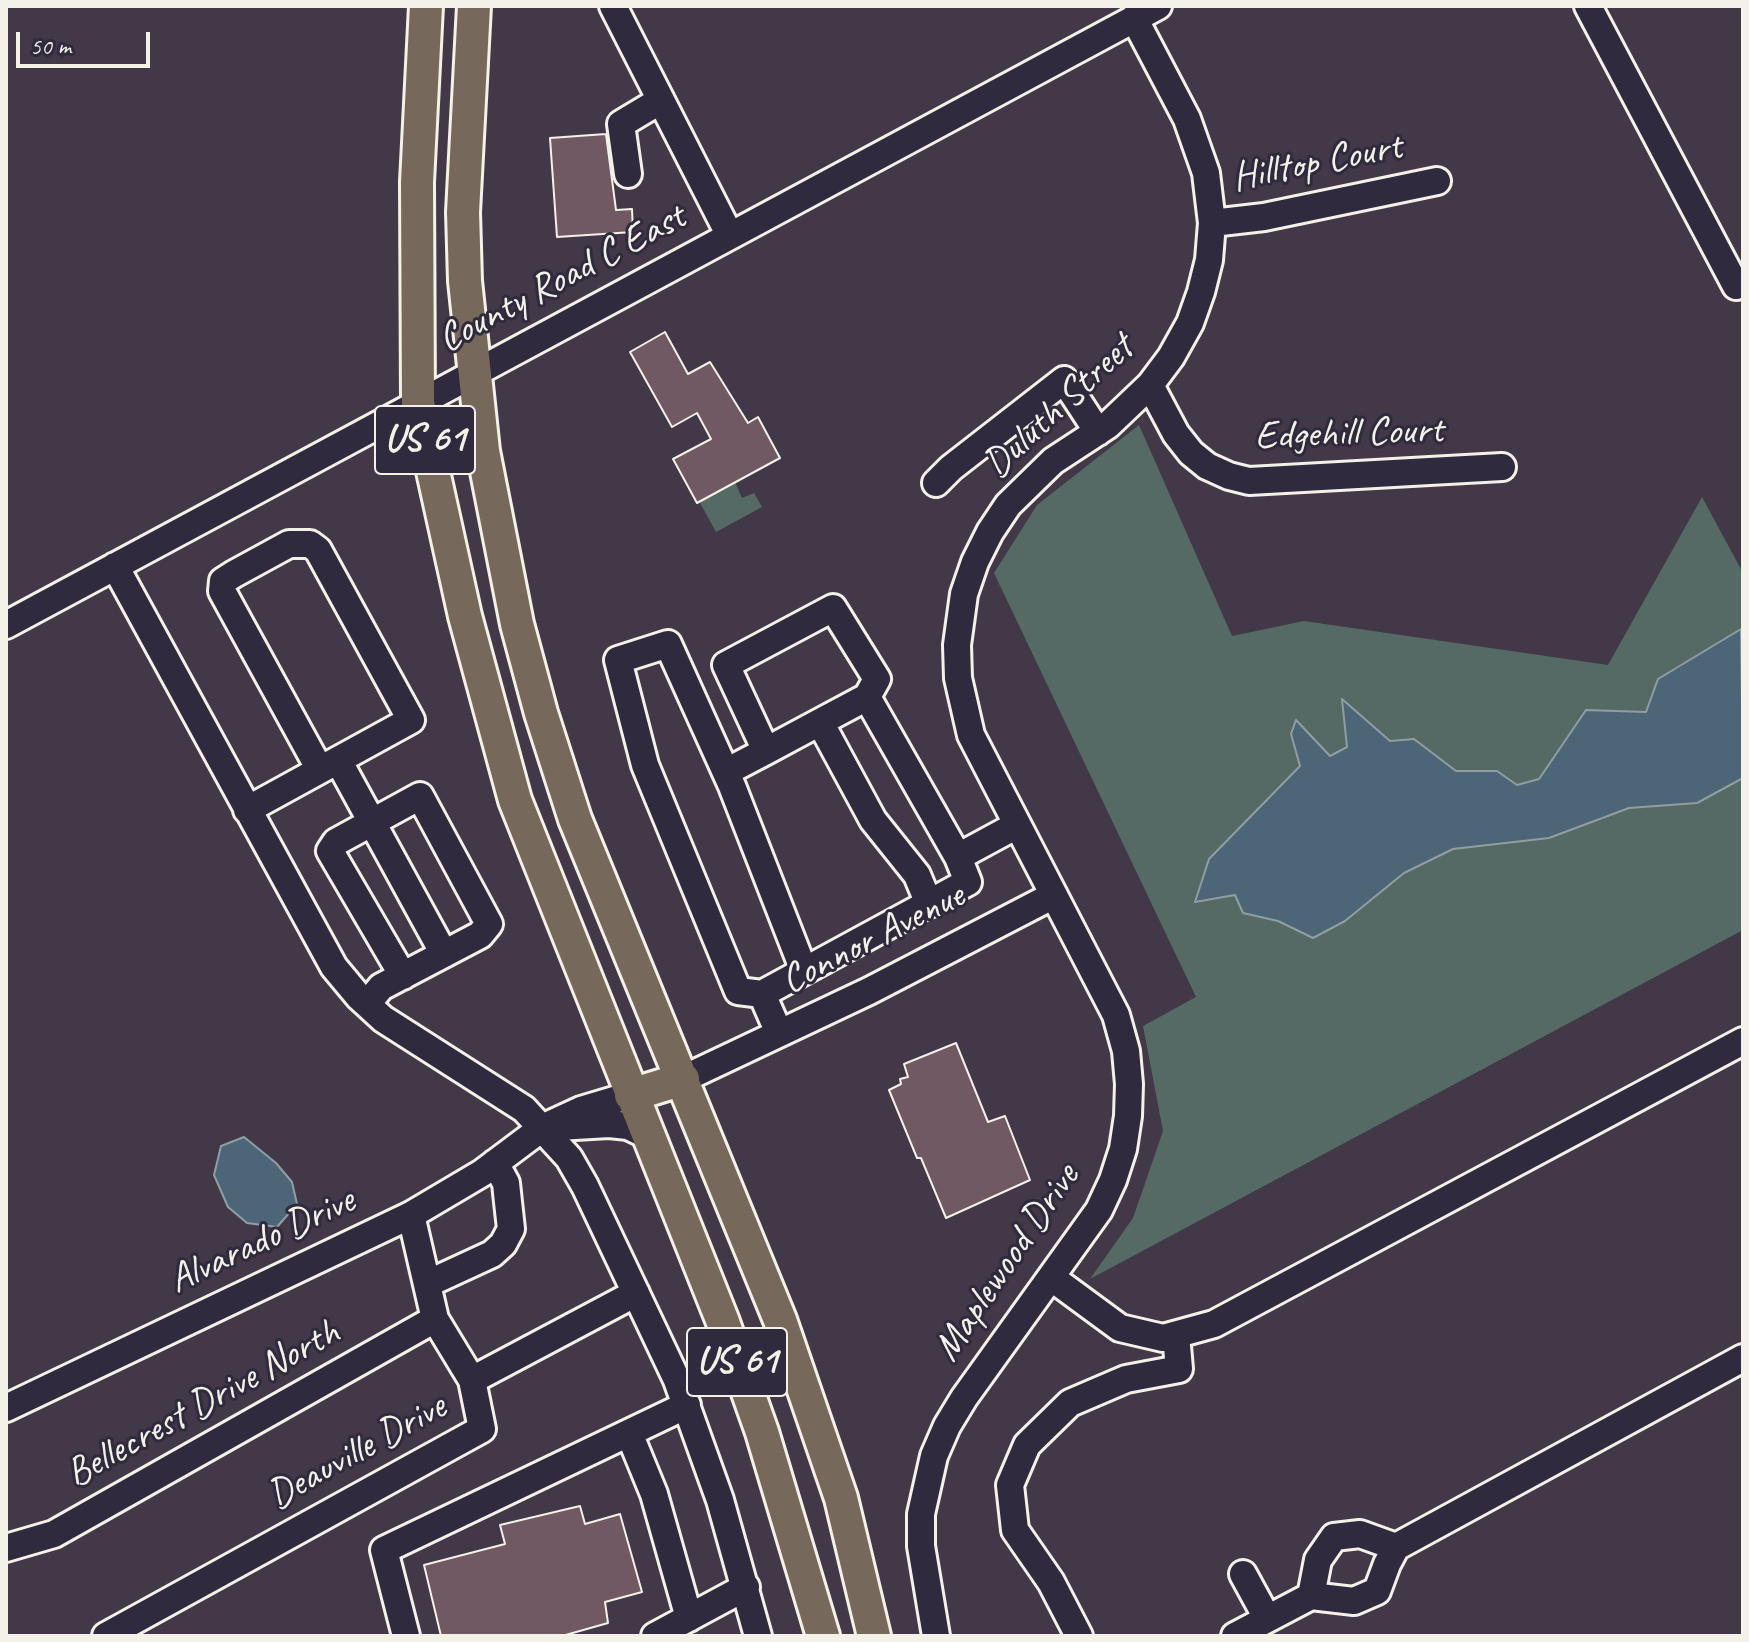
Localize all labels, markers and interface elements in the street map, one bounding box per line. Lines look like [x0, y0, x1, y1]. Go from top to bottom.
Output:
scale bar [20, 16, 154, 66]
text: 50 m [30, 31, 71, 61]
street label: Hilltop Court [1228, 123, 1406, 203]
street label: County Road C East [430, 194, 694, 364]
street label: Duluth Street [974, 325, 1144, 489]
road number: US 61 [375, 406, 475, 474]
street label: Edgehill Court [1254, 407, 1444, 461]
street label: Connor Avenue [773, 872, 973, 1006]
street label: Maplewood Drive [924, 1155, 1090, 1371]
street label: Alvarado Drive [162, 1177, 362, 1305]
street label: Bellecrest Drive North [58, 1309, 348, 1499]
road number: US 61 [687, 1328, 787, 1396]
street label: Deauville Drive [259, 1383, 455, 1521]

